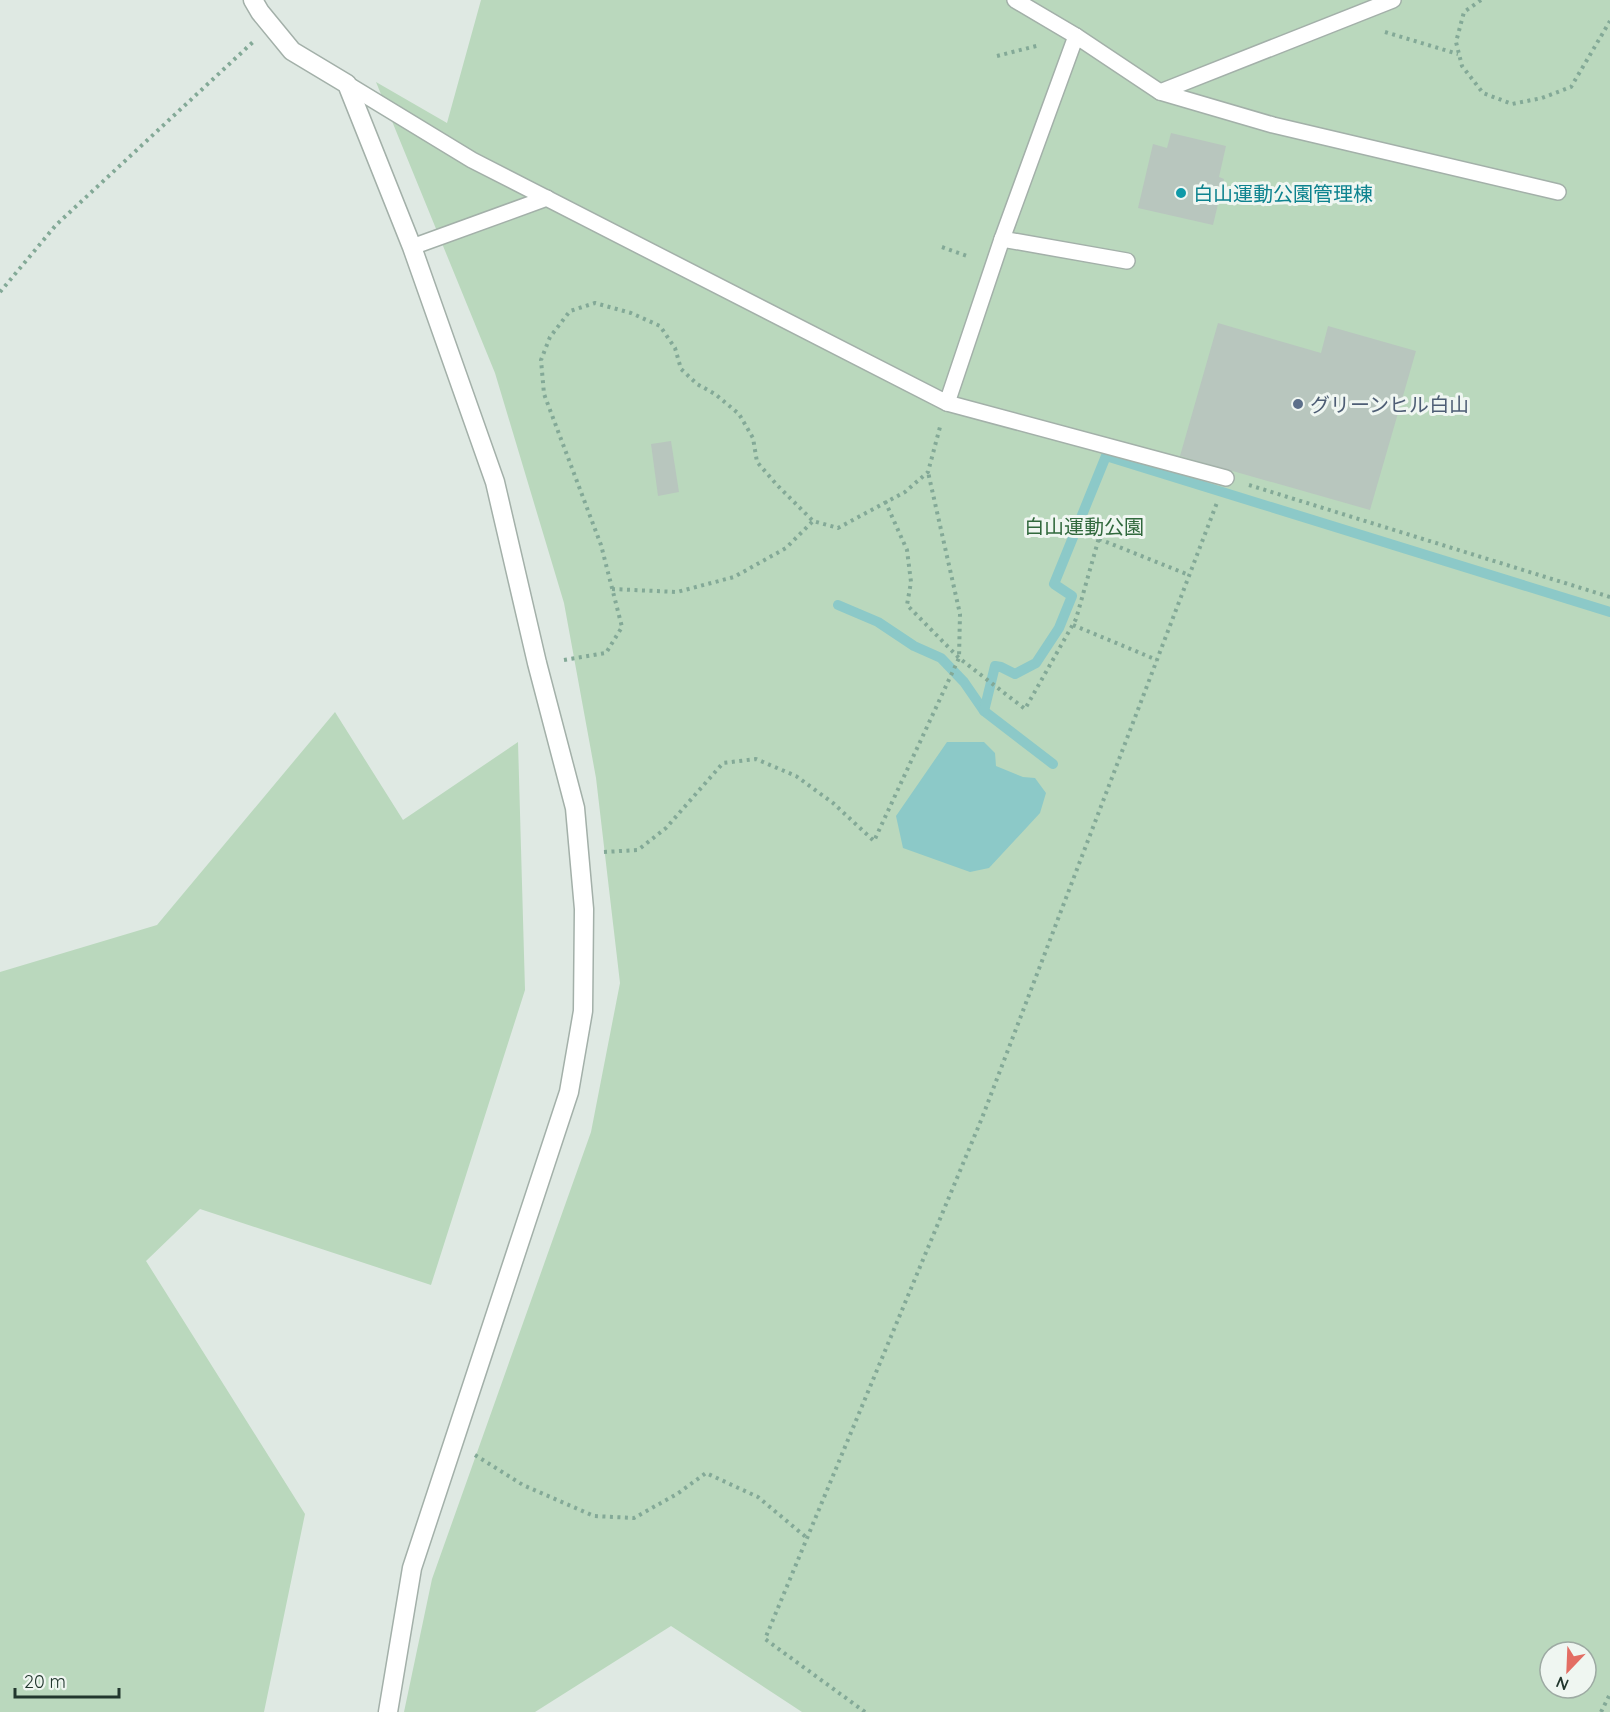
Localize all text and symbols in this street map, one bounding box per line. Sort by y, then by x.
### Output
place label: 白山運動公園管理棟 [1193,181,1373,206]
marker: 白山運動公園管理棟 [1174,186,1188,200]
place label: グリーンヒル白山 [1310,392,1469,417]
marker: グリーンヒル白山 [1291,397,1305,411]
park label: 白山運動公園 [1024,514,1144,539]
north arrow [1538,1640,1598,1700]
scale bar [15,1661,118,1699]
text: 20 m [24,1670,66,1693]
text: N [1553,1672,1571,1695]

